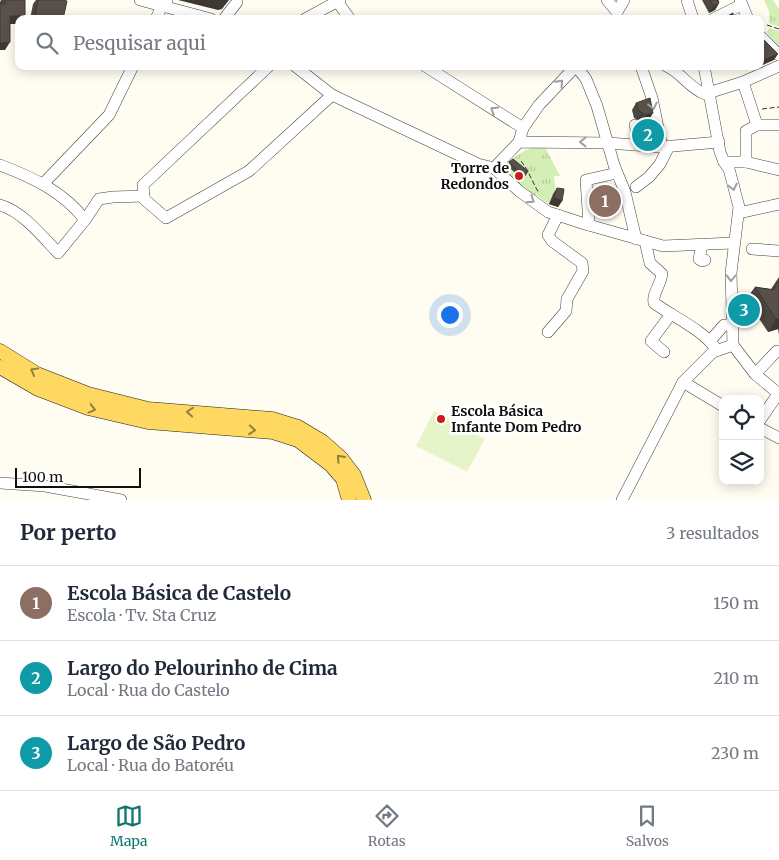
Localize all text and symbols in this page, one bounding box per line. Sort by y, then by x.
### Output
search box [15,15,764,70]
icon: search [33,29,61,57]
text: Pesquisar aqui [73,31,206,55]
one-way arrow [554,80,563,89]
one-way arrow [647,102,658,110]
one-way arrow [491,107,500,116]
pin: 2 [632,116,664,154]
one-way arrow [578,137,586,148]
place label: Torre de Redondos [440,159,509,193]
marker: Torre de Redondos [513,170,525,182]
pin: 1 [589,182,621,220]
one-way arrow [727,182,738,191]
one-way arrow [525,194,535,203]
one-way arrow [726,274,736,282]
pin: 3 [728,291,760,329]
your location [437,302,463,328]
one-way arrow [30,367,39,377]
map controls [719,395,764,485]
button: locate [719,395,764,440]
place label: Escola Básica Infante Dom Pedro [451,402,581,436]
one-way arrow [87,403,95,413]
one-way arrow [185,407,193,418]
marker: Escola Básica Infante Dom Pedro [435,413,447,425]
one-way arrow [249,424,257,435]
button: layers [719,440,764,485]
one-way arrow [337,455,346,464]
scale bar [15,465,141,488]
text: 100 m [22,468,63,486]
text: Por perto [20,519,116,546]
text: 3 resultados [666,523,759,543]
text: Escola Básica de Castelo [67,581,291,605]
text: 1 [32,593,40,613]
text: 150 m [713,593,759,613]
text: Escola · Tv. Sta Cruz [67,605,216,625]
text: Largo do Pelourinho de Cima [67,656,338,680]
text: 2 [31,668,41,688]
text: 210 m [714,668,759,688]
text: Local · Rua do Castelo [67,680,230,700]
text: Largo de São Pedro [67,731,245,755]
text: 3 [31,743,41,763]
text: 230 m [711,743,759,763]
text: Local · Rua do Batoréu [67,755,234,775]
tab: Mapa [110,802,148,850]
tab: Rotas [368,802,406,850]
tab: Salvos [626,802,669,850]

